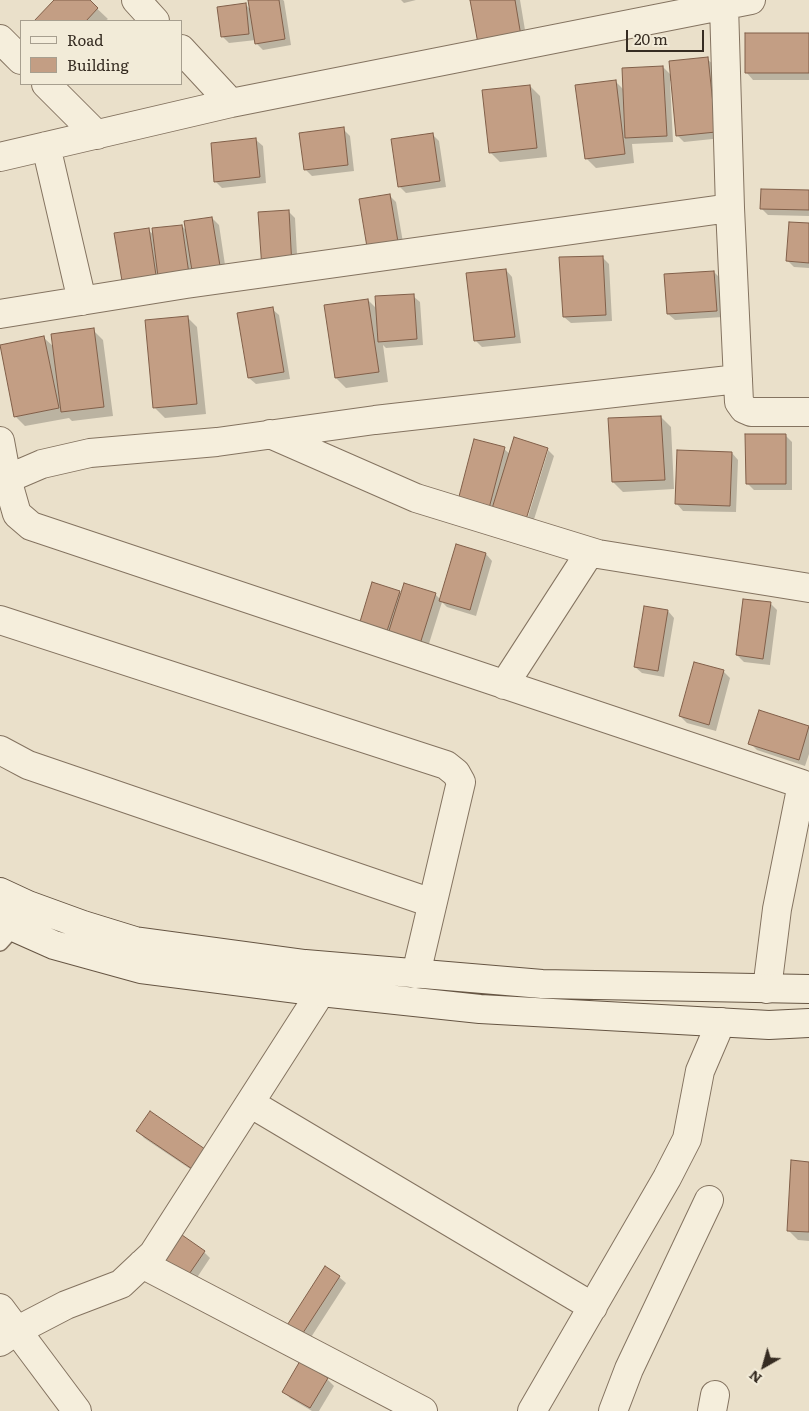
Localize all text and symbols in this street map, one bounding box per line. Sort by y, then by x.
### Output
legend [20,20,182,85]
scale bar [629,20,706,52]
text: 20 m [634,27,668,50]
text: Road [67,28,103,51]
text: Building [67,53,129,76]
north arrow [739,1341,789,1391]
text: N [744,1366,766,1389]

